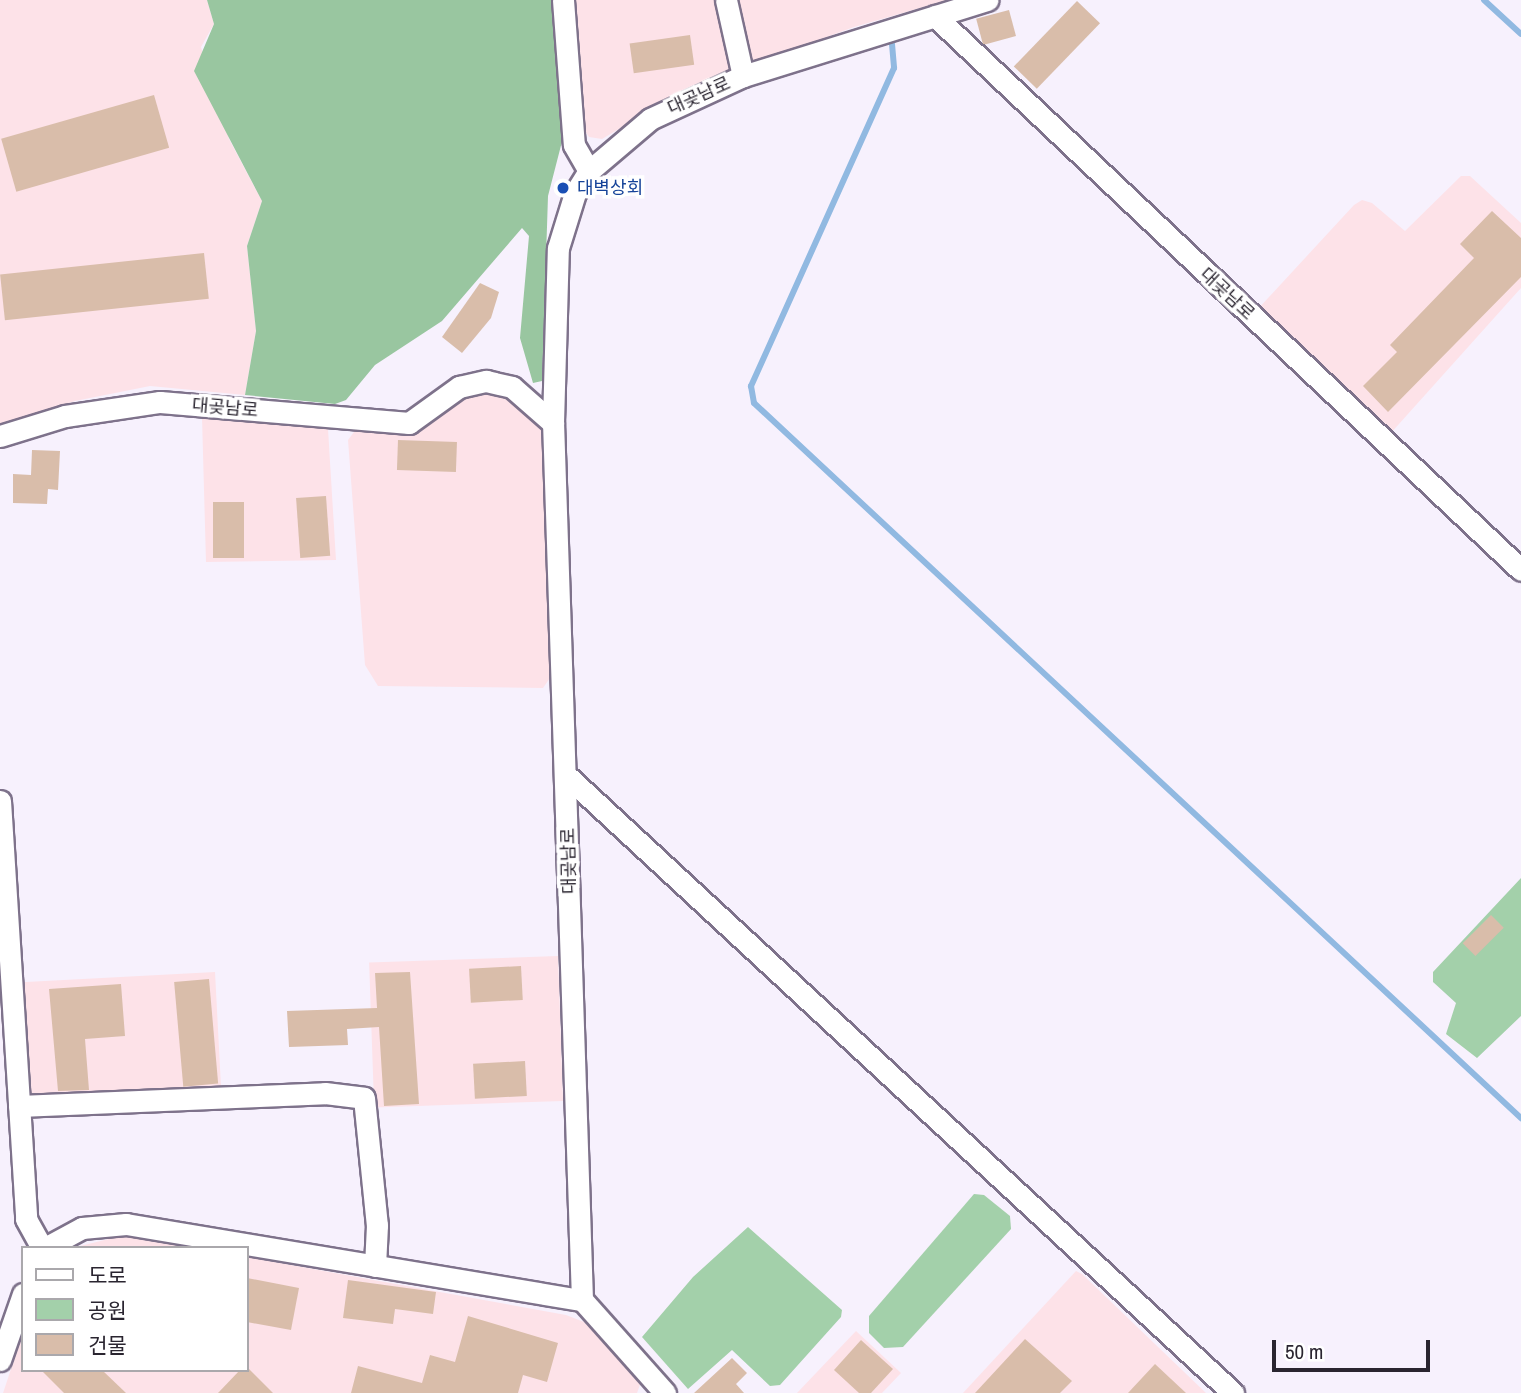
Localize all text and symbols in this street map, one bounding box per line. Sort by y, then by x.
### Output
street label: 대곶남로 [664,73,734,119]
place label: 대벽상회 [577,177,643,199]
marker: 대벽상회 [555,180,571,196]
street label: 대곶남로 [1195,264,1259,324]
street label: 대곶남로 [191,394,259,422]
street label: 대곶남로 [558,828,580,894]
legend [21,1246,248,1372]
text: 도로 [88,1261,127,1290]
text: 공원 [88,1296,127,1325]
scale bar [1276,1326,1434,1370]
text: 건물 [88,1331,127,1360]
text: 50 m [1285,1337,1323,1366]

